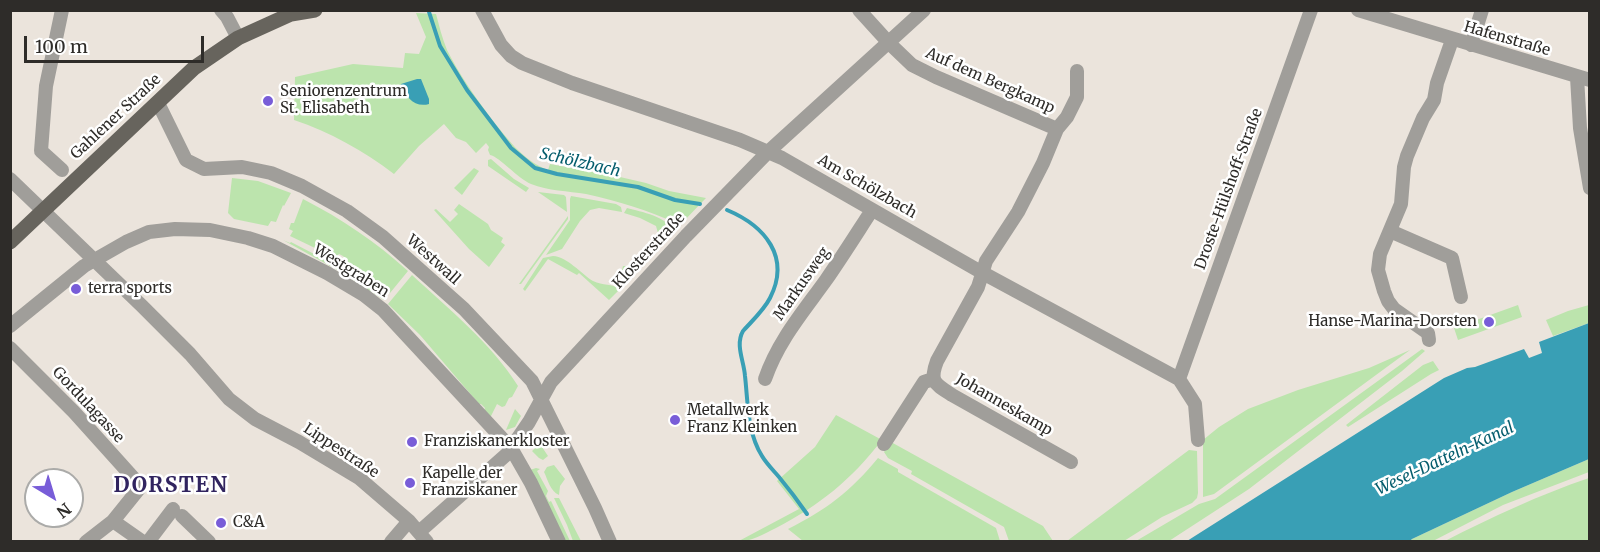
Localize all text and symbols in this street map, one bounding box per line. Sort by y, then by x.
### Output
street label: Hafenstraße [1462,18,1552,60]
scale bar [27,24,207,62]
text: 100 m [35,35,88,58]
street label: Auf dem Bergkamp [923,44,1057,118]
street label: Gahlener Straße [67,71,165,163]
place label: Seniorenzentrum St. Elisabeth [280,83,407,118]
marker: Seniorenzentrum St. Elisabeth [261,94,275,108]
street label: Droste-Hülshoff-Straße [1191,106,1267,272]
water label: Schölzbach [538,144,622,182]
street label: Am Schölzbach [814,151,920,223]
street label: Klosterstraße [609,209,689,293]
street label: Westwall [403,231,463,289]
street label: Westgraben [310,241,392,301]
street label: Markusweg [770,244,834,324]
place label: terra sports [88,280,172,298]
marker: terra sports [69,282,83,296]
place label: Hanse-Marina-Dorsten [1308,313,1477,331]
marker: Hanse-Marina-Dorsten [1482,315,1496,329]
street label: Gordulagasse [48,363,128,447]
street label: Johanneskamp [953,370,1055,440]
place label: Metallwerk Franz Kleinken [687,402,797,437]
marker: Metallwerk Franz Kleinken [668,413,682,427]
water label: Wesel-Datteln-Kanal [1373,418,1517,500]
street label: Lippestraße [300,420,382,482]
place label: Franziskanerkloster [424,433,570,451]
marker: Franziskanerkloster [405,435,419,449]
place label: Kapelle der Franziskaner [422,465,518,500]
north arrow [24,468,84,528]
district label: DORSTEN [113,473,229,499]
marker: Kapelle der Franziskaner [403,476,417,490]
text: N [53,499,75,522]
place label: C&A [233,514,264,532]
marker: C&A [214,516,228,530]

